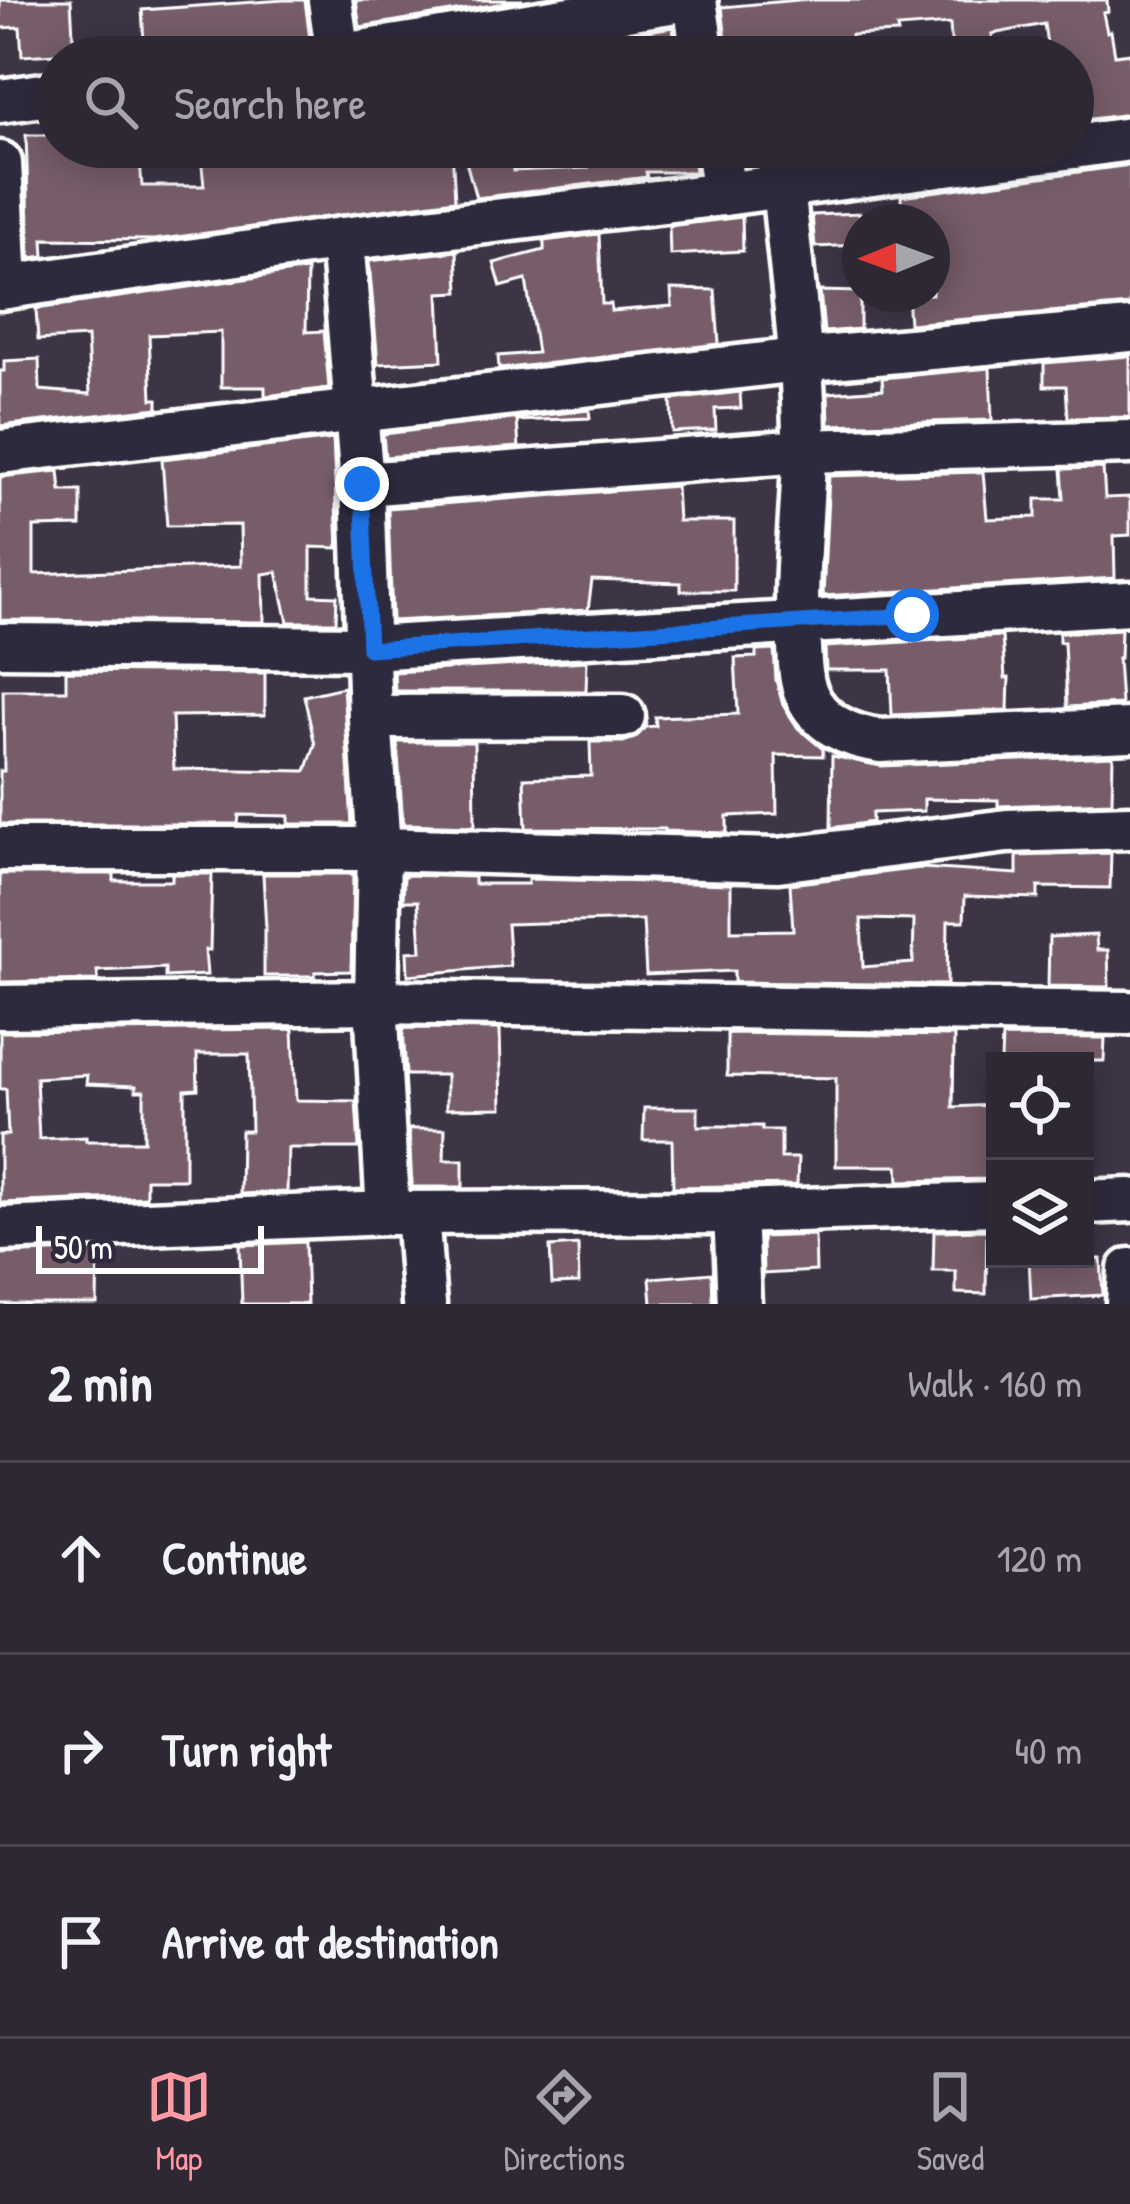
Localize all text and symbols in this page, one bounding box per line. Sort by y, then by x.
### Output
search box [36,36,1094,168]
icon: search [78,69,144,135]
text: Search here [174,72,366,133]
north arrow [842,204,950,312]
route end [335,457,389,511]
route start [885,588,939,642]
map controls [986,1052,1094,1268]
button: locate [986,1052,1094,1160]
button: layers [986,1160,1094,1268]
scale bar [36,1220,264,1273]
text: 50 m [54,1225,113,1269]
text: 2 min [48,1348,153,1417]
text: Walk · 160 m [908,1356,1082,1409]
icon: ahead [48,1525,114,1591]
text: Continue [162,1527,307,1588]
text: 120 m [997,1531,1082,1584]
icon: right [48,1717,114,1783]
text: Turn right [162,1719,331,1780]
text: 40 m [1014,1723,1082,1776]
icon: arrive [48,1909,114,1975]
text: Arrive at destination [162,1911,499,1972]
tab: Map [146,2064,212,2180]
tab: Directions [504,2064,625,2180]
tab: Saved [917,2064,984,2180]

